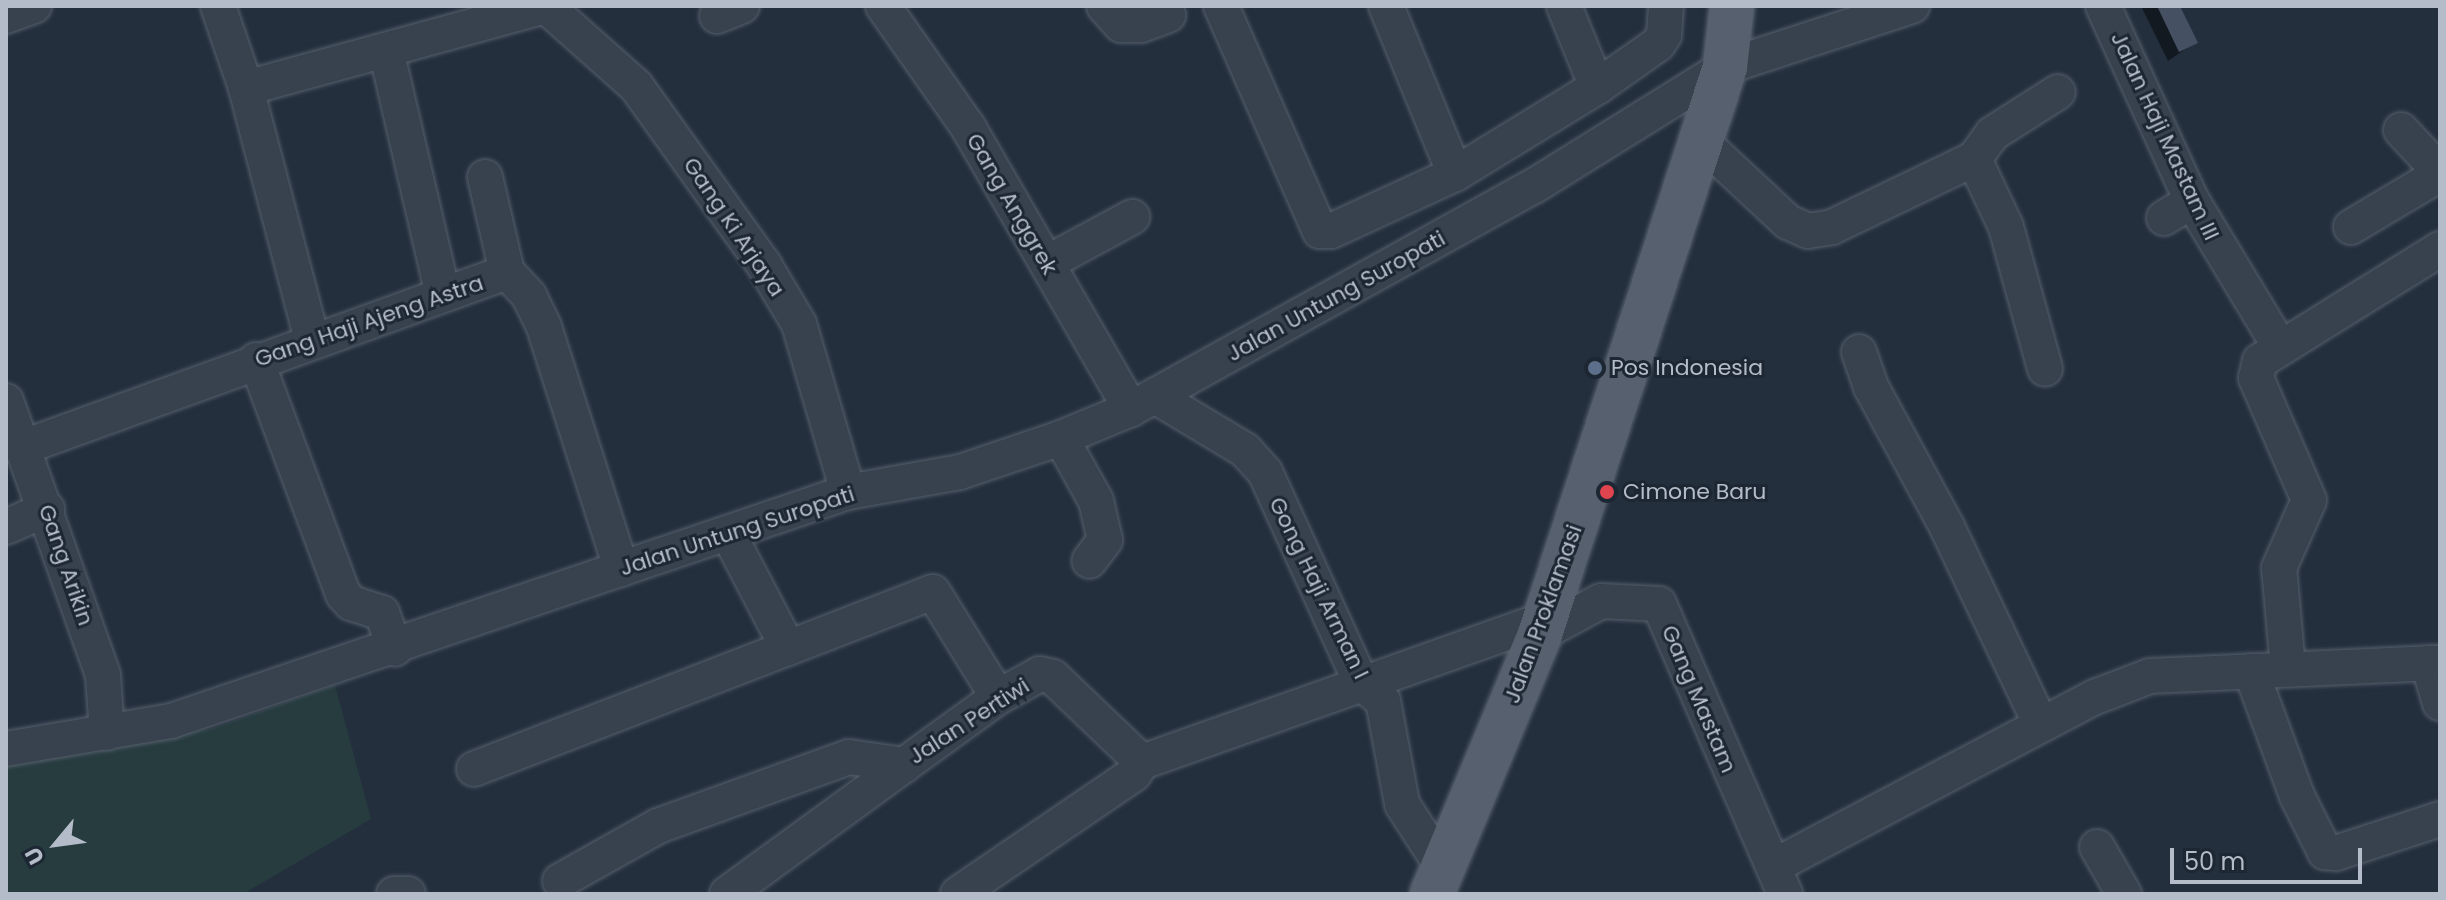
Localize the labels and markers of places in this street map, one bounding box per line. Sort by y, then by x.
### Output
place label: Pos Indonesia [1611,355,1763,381]
marker: Pos Indonesia [1586,359,1604,377]
place label: Cimone Baru [1623,479,1766,505]
marker: Cimone Baru [1598,483,1616,501]

